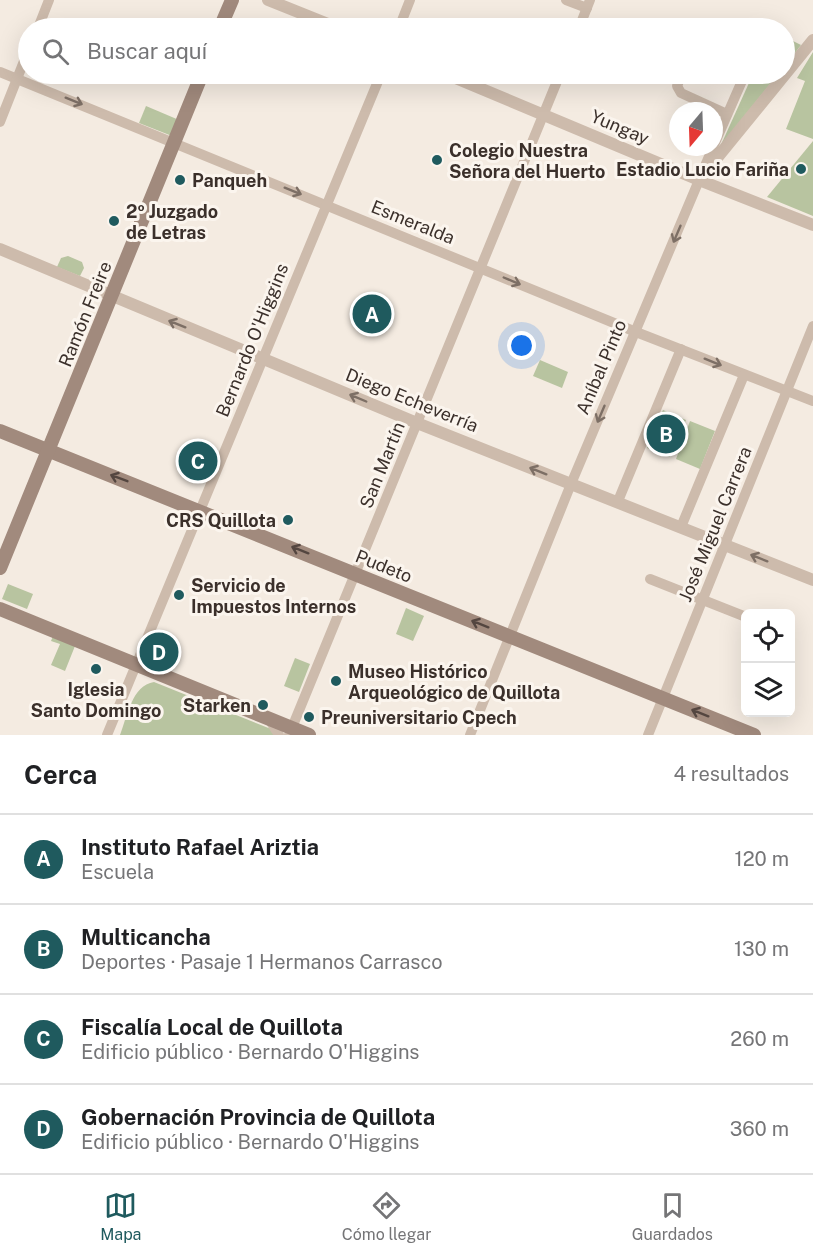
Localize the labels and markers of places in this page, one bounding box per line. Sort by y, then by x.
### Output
place label: Colegio Nuestra Señora del Huerto [449,140,605,182]
marker: Colegio Nuestra Señora del Huerto [430,153,444,167]
place label: Estadio Lucio Fariña [616,159,789,180]
marker: Estadio Lucio Fariña [794,162,808,176]
place label: Panqueh [192,170,267,191]
marker: Panqueh [173,173,187,187]
place label: 2º Juzgado de Letras [126,201,218,243]
marker: 2º Juzgado de Letras [107,214,121,228]
pin: A [352,292,392,336]
pin: B [646,412,686,456]
pin: C [178,438,218,484]
place label: CRS Quillota [166,510,276,531]
marker: CRS Quillota [281,513,295,527]
place label: Servicio de Impuestos Internos [191,575,356,617]
marker: Servicio de Impuestos Internos [172,588,186,602]
pin: D [140,630,178,674]
place label: Museo Histórico Arqueológico de Quillota [348,661,560,703]
marker: Iglesia Santo Domingo [89,662,103,676]
marker: Museo Histórico Arqueológico de Quillota [329,674,343,688]
place label: Iglesia Santo Domingo [31,679,161,721]
place label: Starken [183,695,251,716]
marker: Starken [256,698,270,712]
place label: Preuniversitario Cpech [321,707,517,728]
marker: Preuniversitario Cpech [302,710,316,724]

